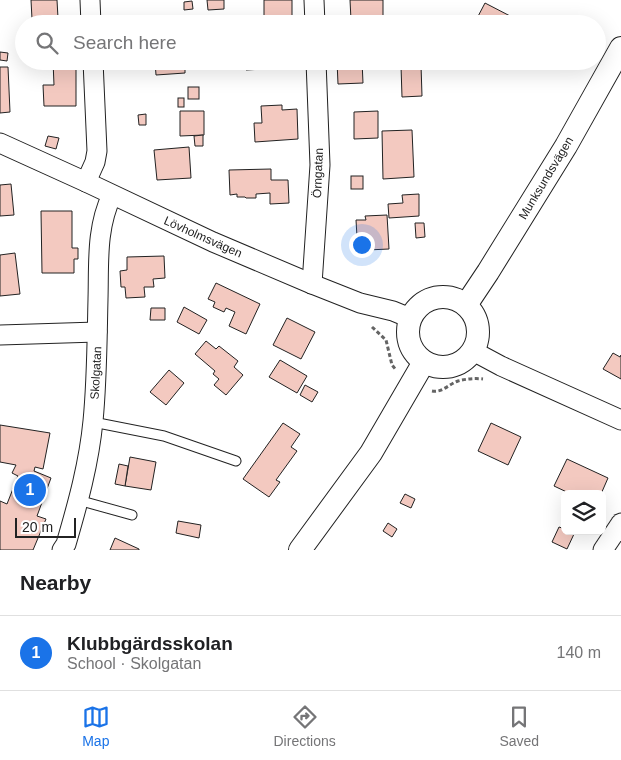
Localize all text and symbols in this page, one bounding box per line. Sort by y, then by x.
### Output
search box [15,15,606,70]
icon: search [33,29,61,57]
text: Search here [73,32,177,53]
street label: Munksundsvägen [516,134,576,222]
street label: Örngatan [310,148,326,198]
street label: Lövholmsvägen [162,214,244,260]
your location [349,232,375,258]
street label: Skolgatan [88,346,104,400]
pin: 1 [14,471,46,509]
map controls [561,490,606,535]
button: layers [561,490,606,535]
scale bar [15,515,76,538]
text: 20 m [22,519,53,535]
text: Nearby [20,571,91,594]
text: Klubbgärdsskolan [67,633,233,654]
text: 1 [32,644,40,661]
text: 140 m [557,644,601,661]
text: School · Skolgatan [67,655,201,672]
tab: Map [82,703,110,749]
tab: Directions [274,703,336,749]
tab: Saved [499,703,539,749]

